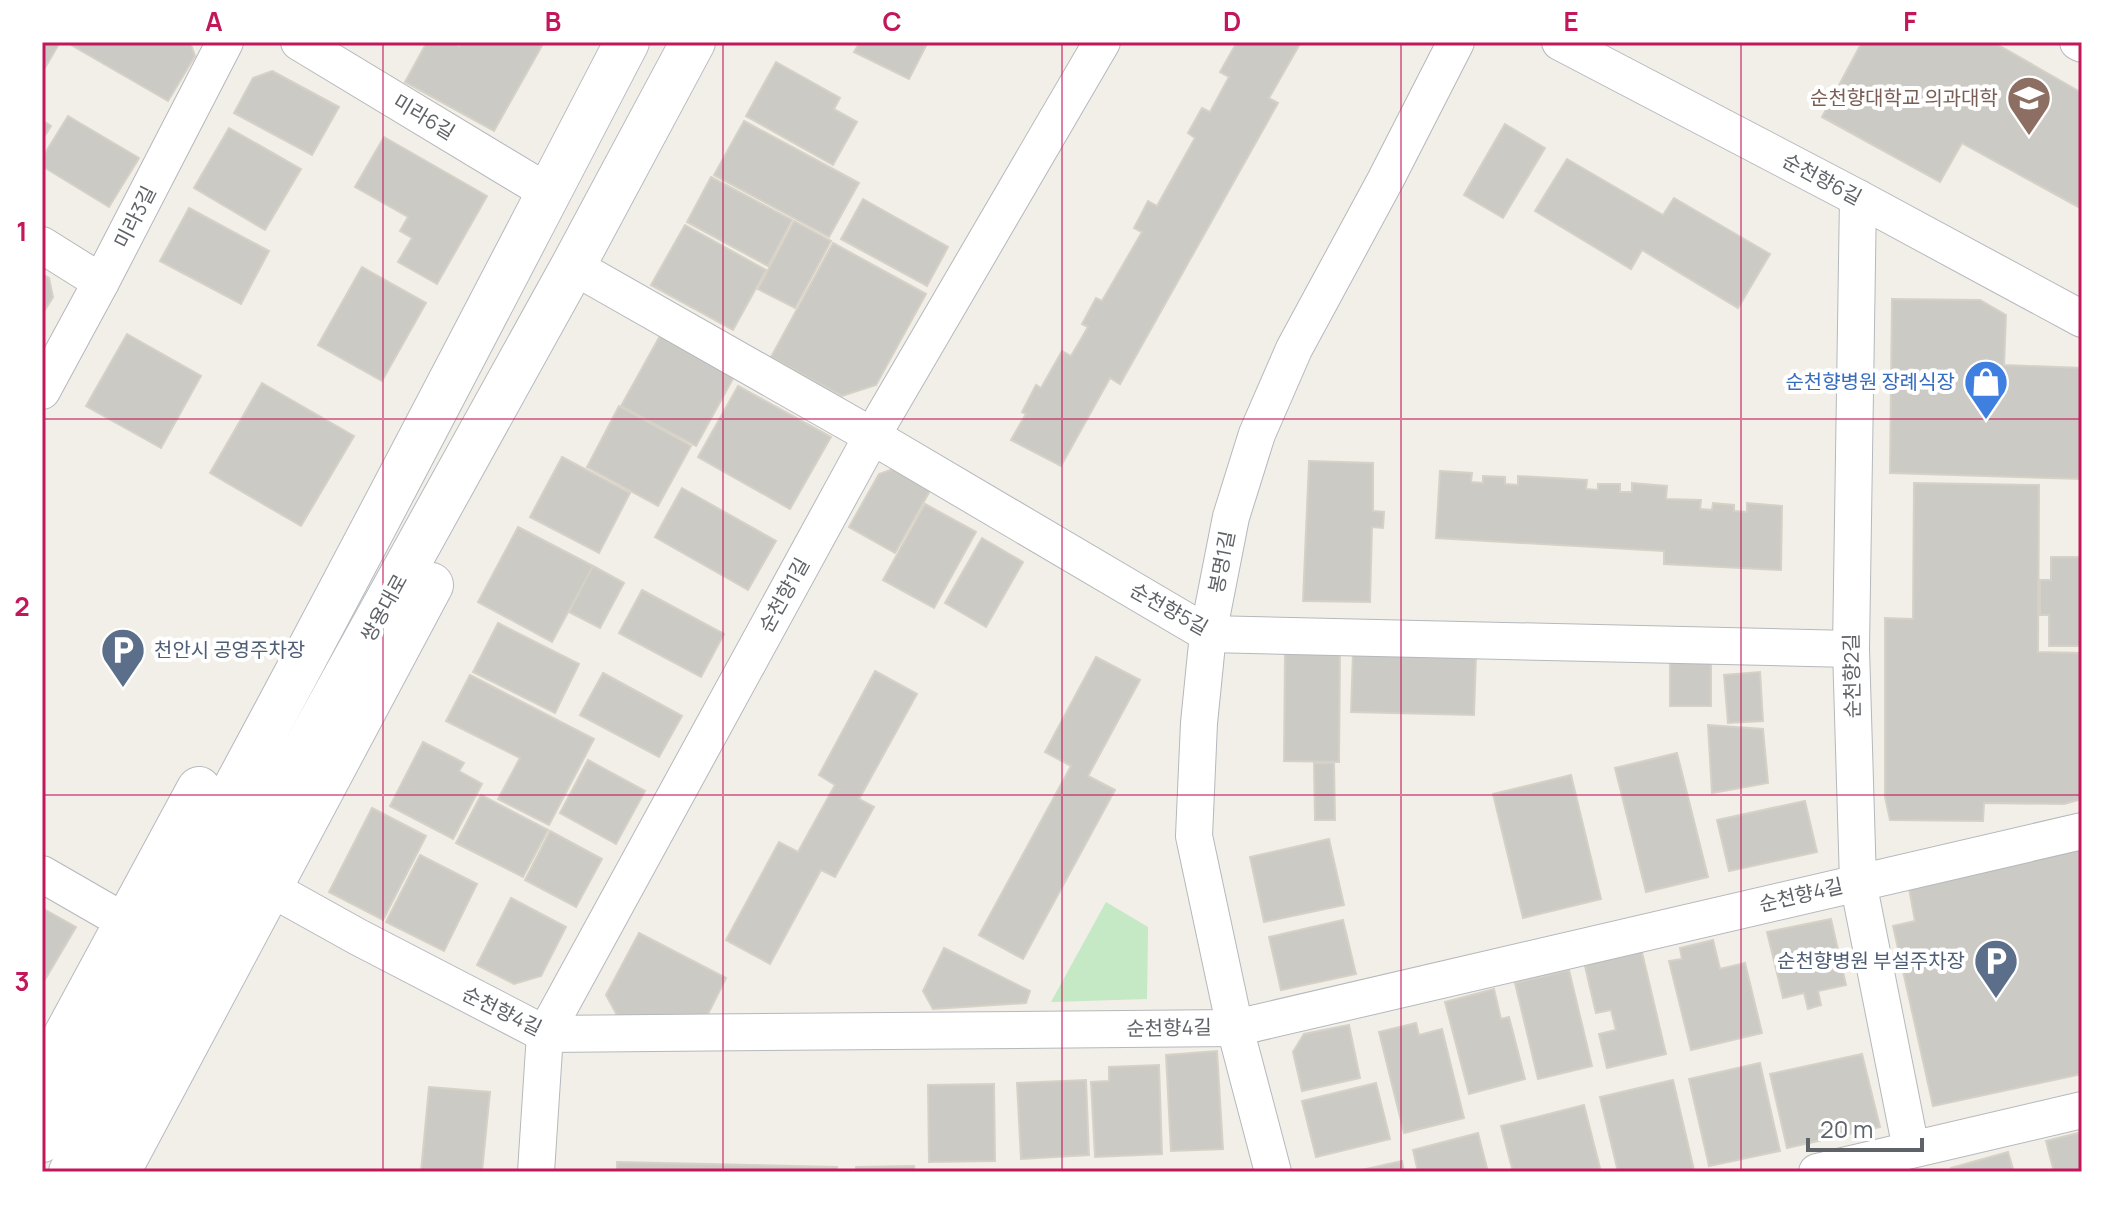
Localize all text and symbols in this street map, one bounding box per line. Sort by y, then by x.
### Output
text: A [205,3,223,39]
text: B [545,3,561,39]
text: C [882,3,902,39]
text: D [1223,3,1241,39]
text: E [1563,3,1579,39]
text: F [1903,3,1917,39]
school or university icon: 순천향대학교 의과대학 [2005,74,2053,137]
place label: 순천향대학교 의과대학 [1810,84,1998,111]
street label: 미라6길 [388,88,460,146]
street label: 순천향6길 [1778,146,1867,211]
street label: 미라3길 [107,181,162,252]
text: 1 [16,213,28,249]
shop icon: 순천향병원 장례식장 [1962,358,2010,421]
place label: 순천향병원 장례식장 [1785,368,1955,395]
street label: 봉명1길 [1202,528,1241,595]
street label: 순천향1길 [752,553,815,637]
street label: 쌍용대로 [354,569,413,646]
street label: 순천향5길 [1125,576,1213,641]
text: 2 [14,588,30,624]
parking icon: 천안시 공영주차장 [99,626,147,689]
street label: 순천향2길 [1837,633,1866,719]
place label: 천안시 공영주차장 [154,636,305,663]
street label: 순천향4길 [1756,872,1846,917]
parking icon: 순천향병원 부설주차장 [1972,937,2020,1000]
place label: 순천향병원 부설주차장 [1777,947,1965,974]
text: 3 [14,963,30,999]
street label: 순천향4길 [458,980,547,1041]
street label: 순천향4길 [1126,1013,1212,1042]
scale bar [1808,1102,1922,1152]
text: 20 m [1820,1112,1873,1145]

